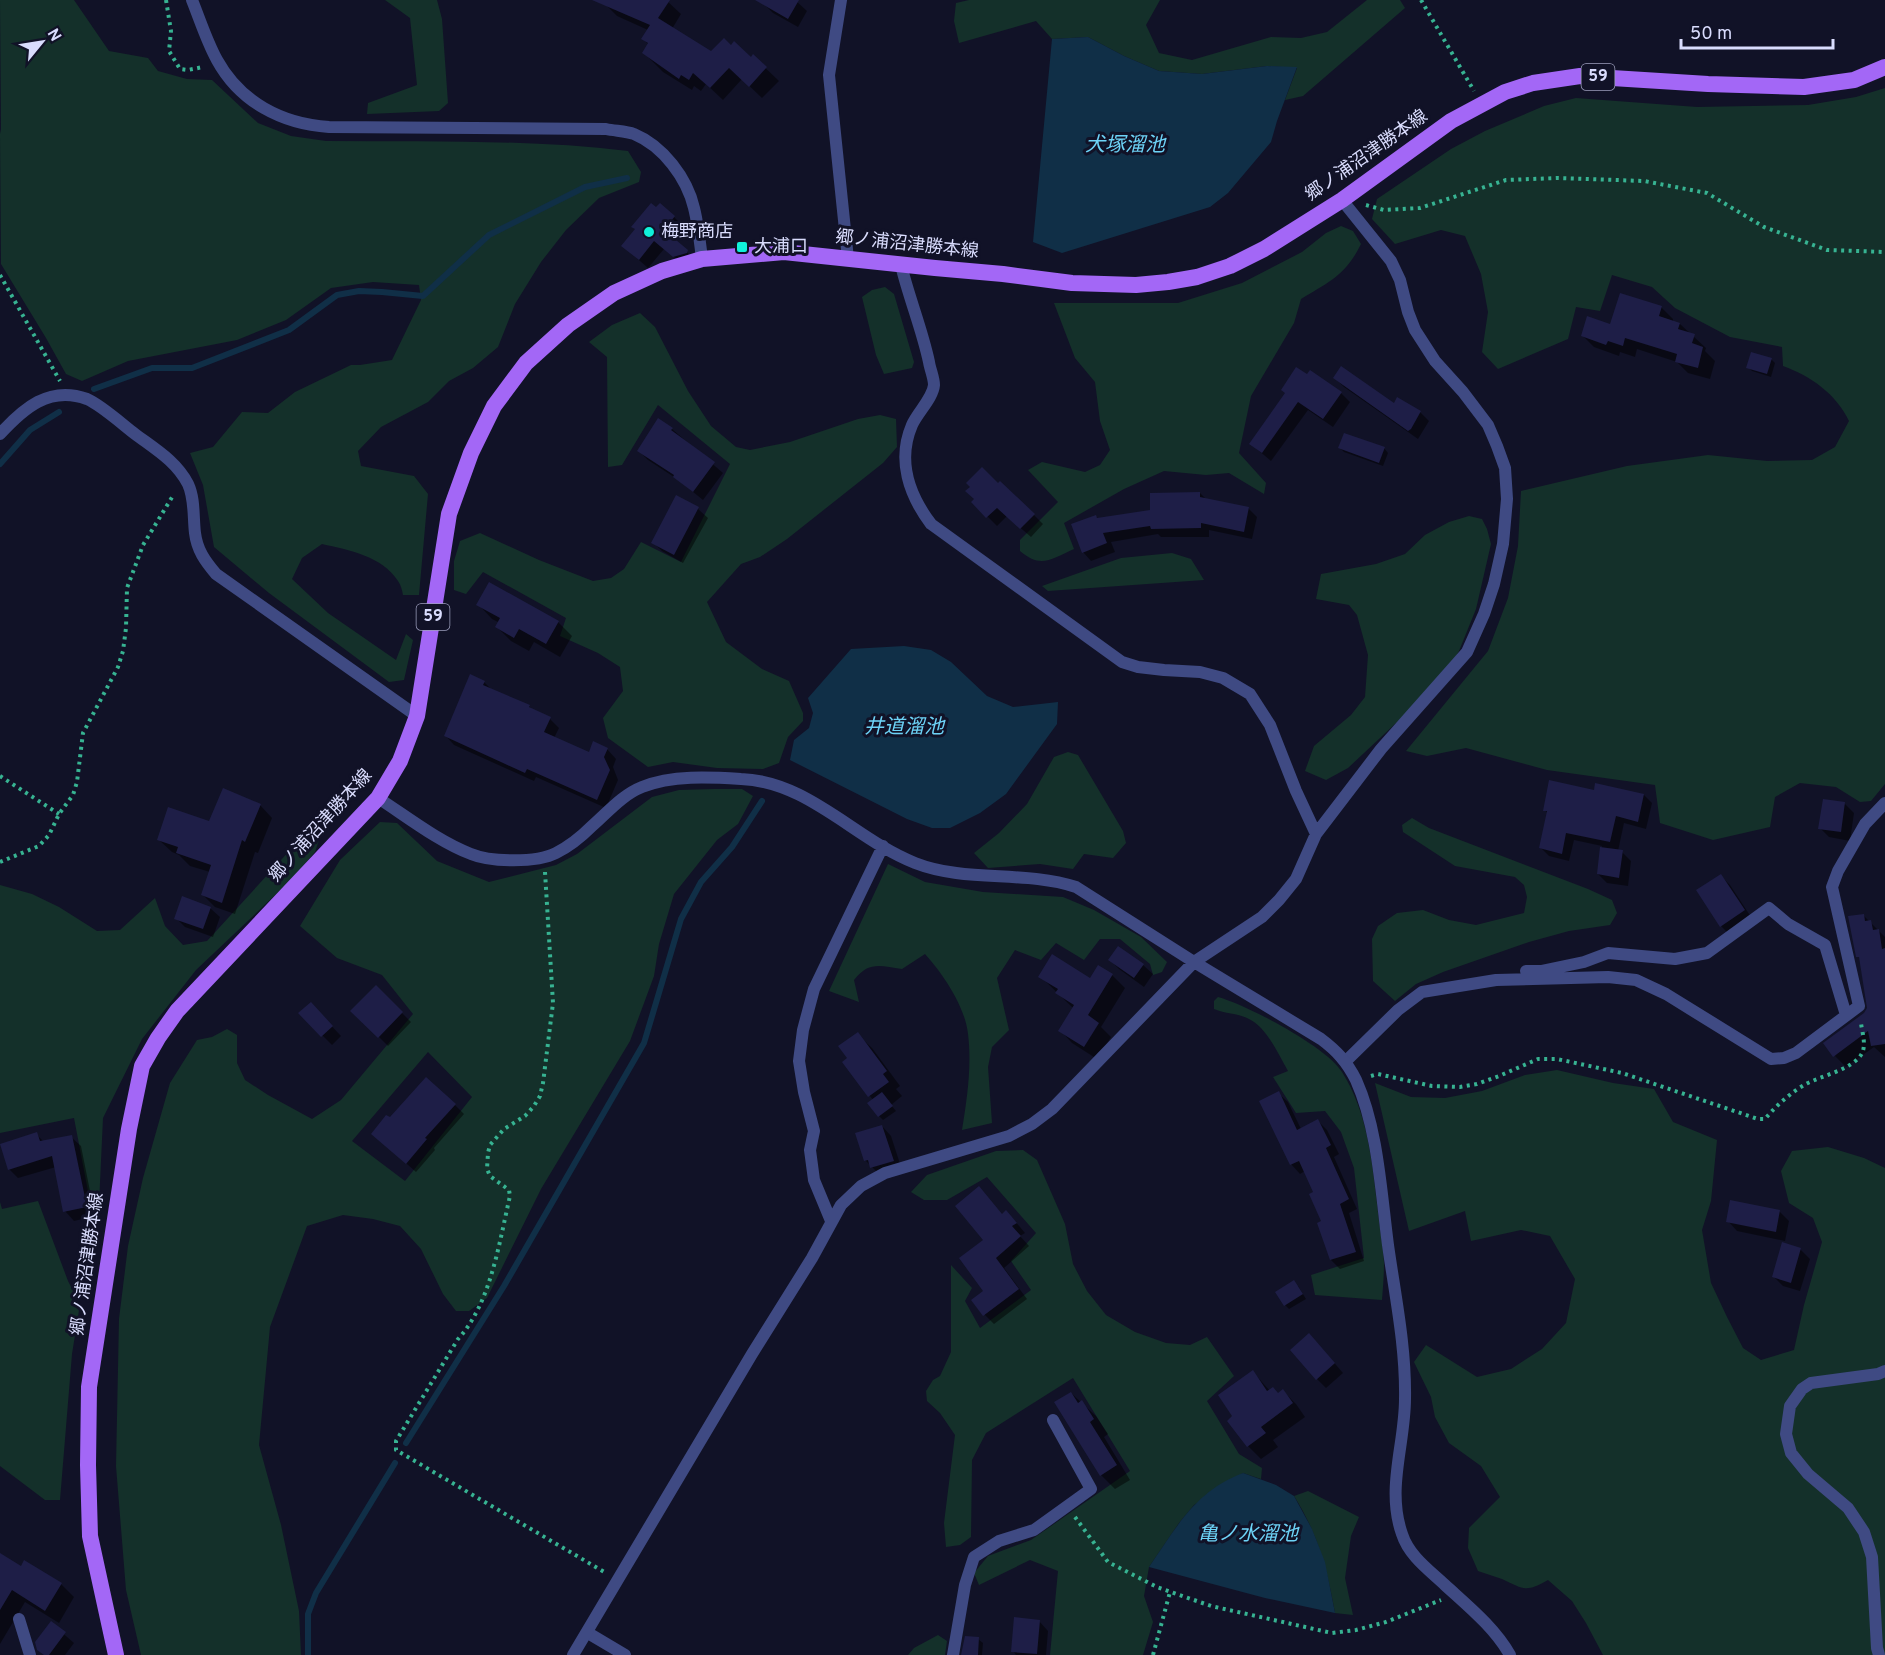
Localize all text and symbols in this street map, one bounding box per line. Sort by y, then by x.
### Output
north arrow [12,12,72,72]
scale bar [1681,12,1832,50]
text: 50 m [1690,23,1732,46]
text: N [42,26,65,45]
road number: 59 [1582,64,1614,90]
street label: 郷ノ浦沼津勝本線 [1301,105,1433,207]
water label: 犬塚溜池 [1085,133,1167,159]
place label: 梅野商店 [661,221,733,244]
marker: 梅野商店 [642,225,656,239]
street label: 郷ノ浦沼津勝本線 [834,226,980,264]
place label: 大浦口 [754,236,808,259]
marker: 大浦口 [735,240,749,254]
road number: 59 [416,604,450,630]
water label: 井道溜池 [864,715,946,741]
street label: 郷ノ浦沼津勝本線 [264,765,378,887]
street label: 郷ノ浦沼津勝本線 [67,1191,109,1337]
water label: 亀ノ水溜池 [1198,1522,1300,1548]

